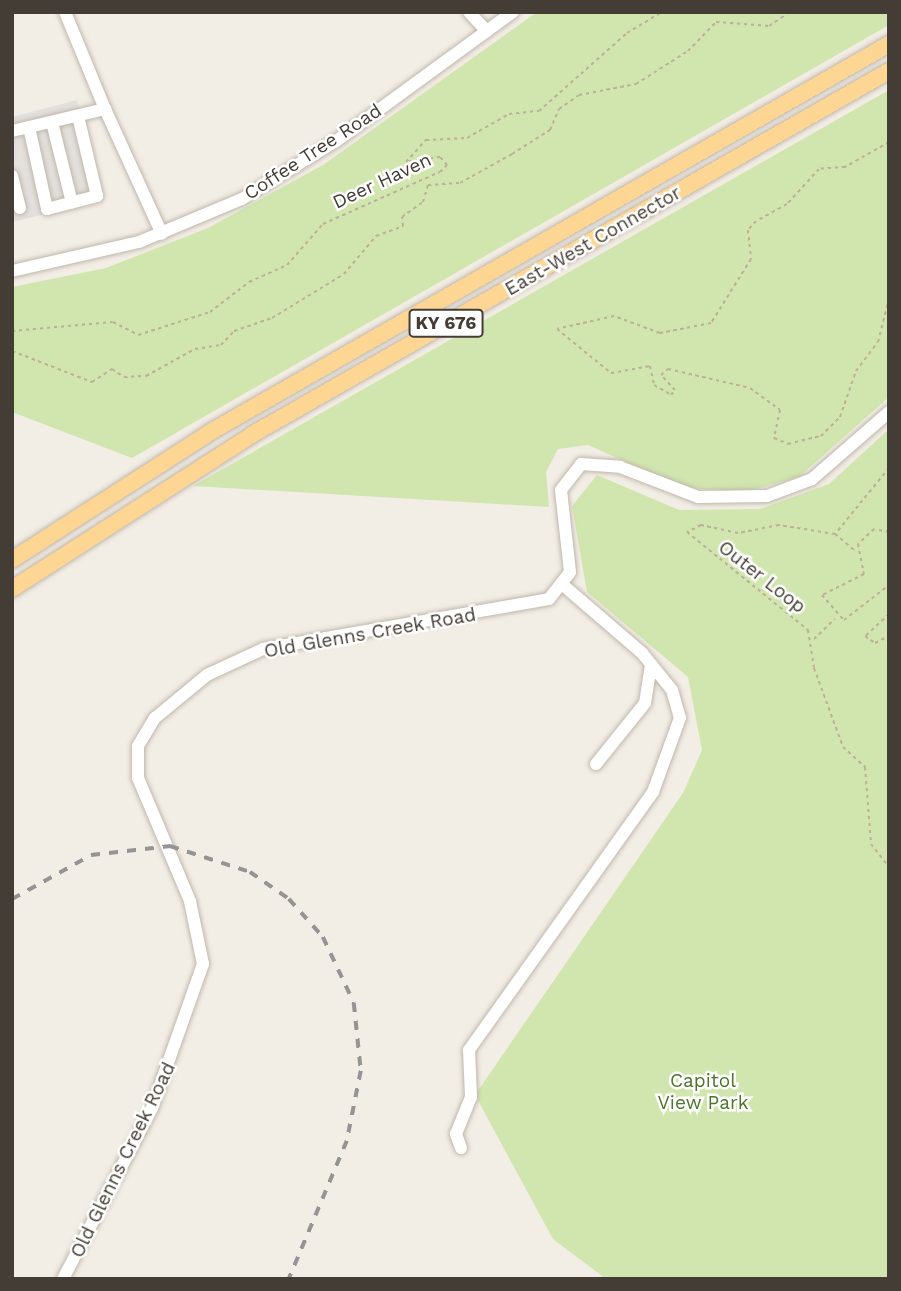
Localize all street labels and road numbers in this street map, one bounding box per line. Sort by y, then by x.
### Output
street label: Coffee Tree Road [240,99,386,205]
street label: Deer Haven [329,148,435,214]
street label: East-West Connector [501,181,685,301]
road number: KY 676 [408,309,485,338]
street label: Outer Loop [714,536,810,618]
street label: Old Glenns Creek Road [262,603,478,663]
street label: Old Glenns Creek Road [66,1058,180,1262]

